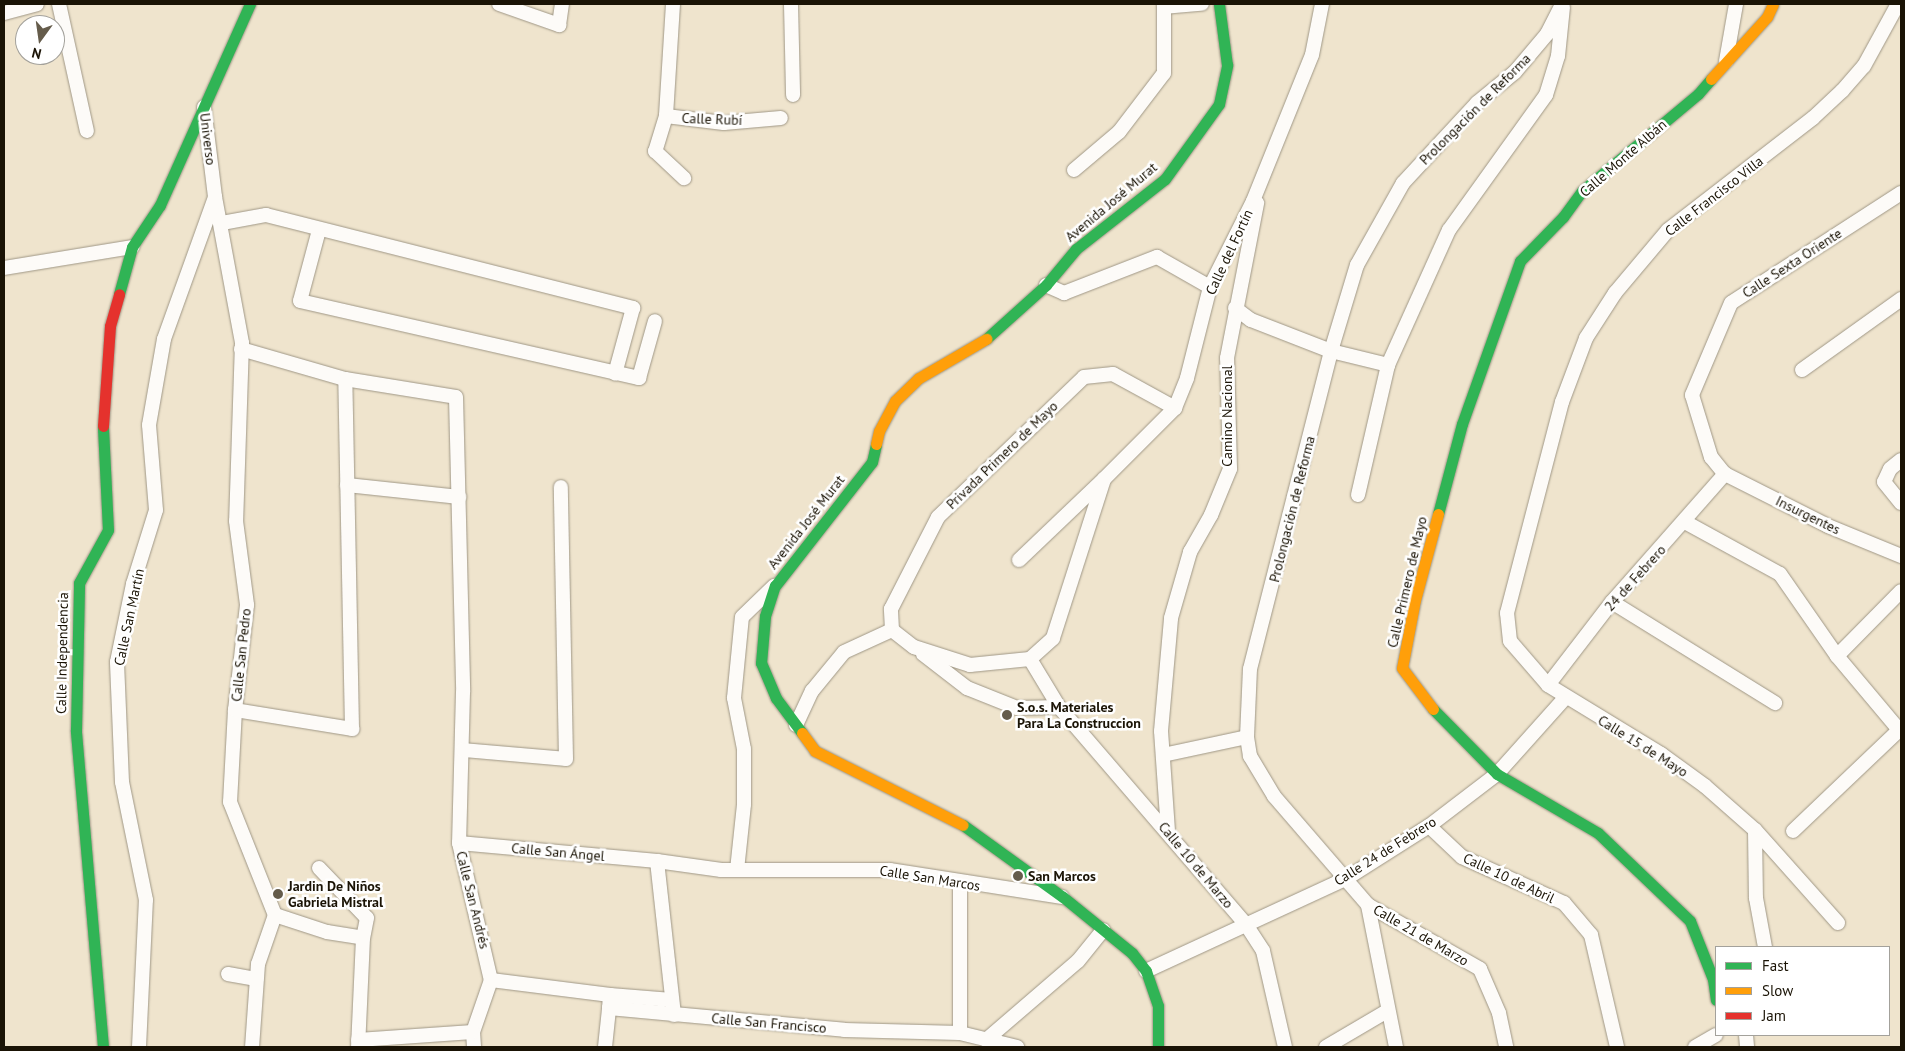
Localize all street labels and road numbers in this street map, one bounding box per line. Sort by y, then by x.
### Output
street label: Prolongación de Reforma [1416,50,1534,168]
street label: Calle Rubí [681,110,743,128]
street label: Universo [196,112,220,166]
street label: Calle Monte Albán [1576,116,1670,200]
street label: Calle Francisco Villa [1661,152,1767,240]
street label: Avenida José Murat [1062,159,1160,245]
street label: Calle del Fortín [1202,207,1256,297]
street label: Calle Sexta Oriente [1739,225,1845,301]
street label: Camino Nacional [1219,365,1235,467]
street label: Privada Primero de Mayo [943,397,1061,513]
street label: Prolongación de Reforma [1266,434,1318,584]
street label: Avenida José Murat [764,472,848,572]
street label: Insurgentes [1773,492,1843,538]
street label: Calle Primero de Mayo [1384,515,1430,649]
street label: 24 de Febrero [1601,541,1669,615]
street label: Calle San Martín [111,567,147,667]
street label: Calle Independencia [53,592,71,714]
street label: Calle San Pedro [228,608,254,702]
street label: Calle 15 de Mayo [1595,712,1691,780]
street label: Calle 24 de Febrero [1331,813,1439,889]
street label: Calle 10 de Marzo [1155,818,1237,912]
street label: Calle San Ángel [510,840,606,864]
street label: Calle San Andrés [453,849,493,951]
street label: Calle 10 de Abril [1460,849,1558,907]
street label: Calle San Marcos [878,862,982,894]
street label: Calle 21 de Marzo [1370,901,1472,969]
street label: Calle San Francisco [711,1010,827,1036]

